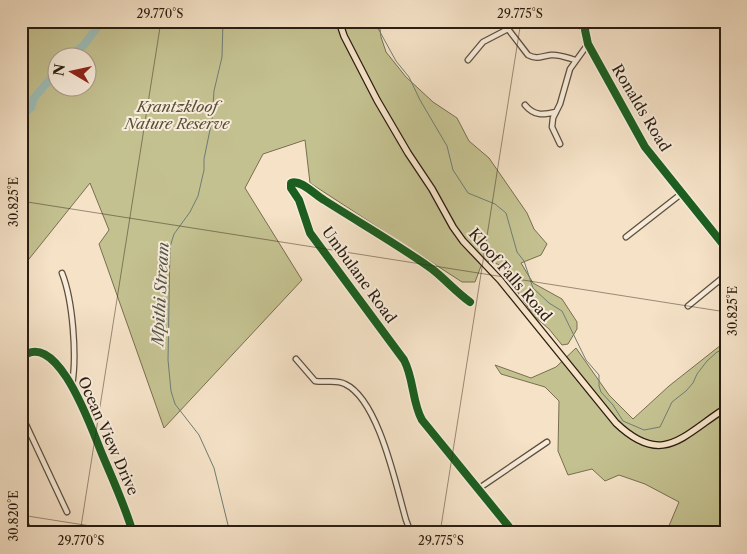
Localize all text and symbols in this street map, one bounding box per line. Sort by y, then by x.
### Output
text: 29.770°S [137,6,184,21]
text: 29.775°S [497,6,543,21]
north arrow [48,48,98,98]
street label: Ronalds Road [608,61,675,155]
text: N [49,63,69,77]
park label: Krantzkloof Nature Reserve [123,97,230,133]
text: 30.825°E [6,177,21,227]
street label: Umbulane Road [318,223,401,327]
street label: Kloof Falls Road [465,224,556,325]
water label: Mpithi Stream [147,241,173,349]
text: 30.825°E [725,286,740,336]
street label: Ocean View Drive [74,373,143,498]
text: 30.820°E [6,490,21,542]
text: 29.770°S [58,533,105,548]
text: 29.775°S [418,533,464,548]

